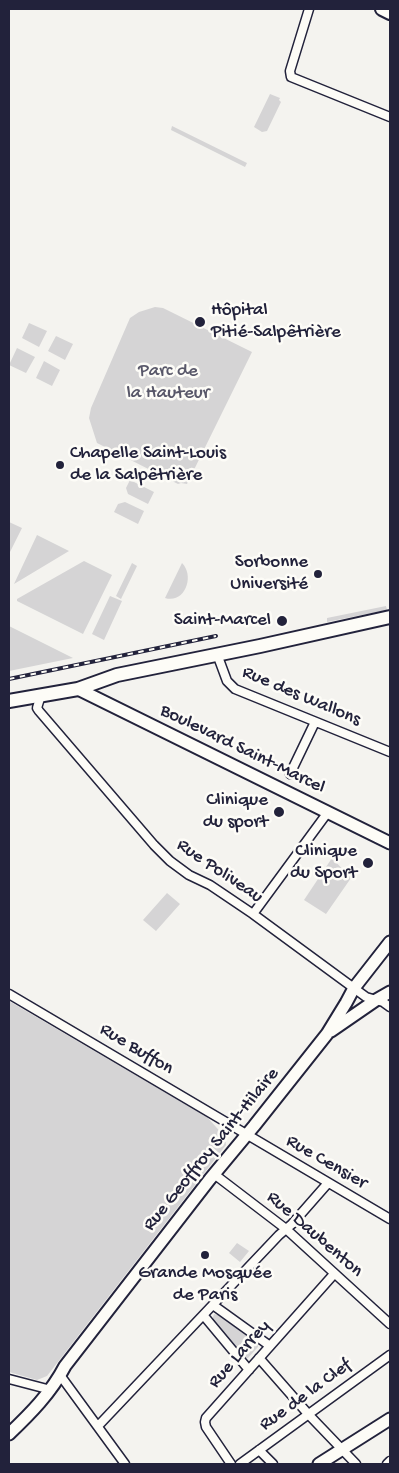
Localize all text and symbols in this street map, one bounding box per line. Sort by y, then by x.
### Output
place label: Hôpital Pitié-Salpêtrière [211,300,341,344]
marker: Hôpital Pitié-Salpêtrière [193,315,207,329]
park label: Parc de la Hauteur [127,361,209,405]
place label: Chapelle Saint-Louis de la Salpêtrière [70,443,226,487]
marker: Chapelle Saint-Louis de la Salpêtrière [54,459,66,471]
place label: Sorbonne Université [230,552,308,596]
marker: Sorbonne Université [312,568,324,580]
place label: Saint-Marcel [174,610,271,632]
marker: Saint-Marcel [275,614,289,628]
street label: Rue des Wallons [238,662,364,732]
street label: Boulevard Saint-Marcel [156,700,328,800]
place label: Clinique du sport [203,790,268,834]
marker: Clinique du sport [272,805,286,819]
street label: Rue Poliveau [171,835,267,909]
place label: Clinique du Sport [290,841,357,885]
marker: Clinique du Sport [361,856,375,870]
street label: Rue Buffon [95,1019,177,1081]
street label: Rue Geoffroy Saint-Hilaire [139,1064,285,1236]
street label: Rue Censier [281,1131,371,1195]
street label: Rue Daubenton [261,1187,367,1283]
marker: Grande Mosquée de Paris [199,1249,211,1261]
place label: Grande Mosquée de Paris [138,1263,272,1307]
street label: Rue Larrey [204,1316,276,1394]
street label: Rue de la Clef [256,1355,356,1437]

